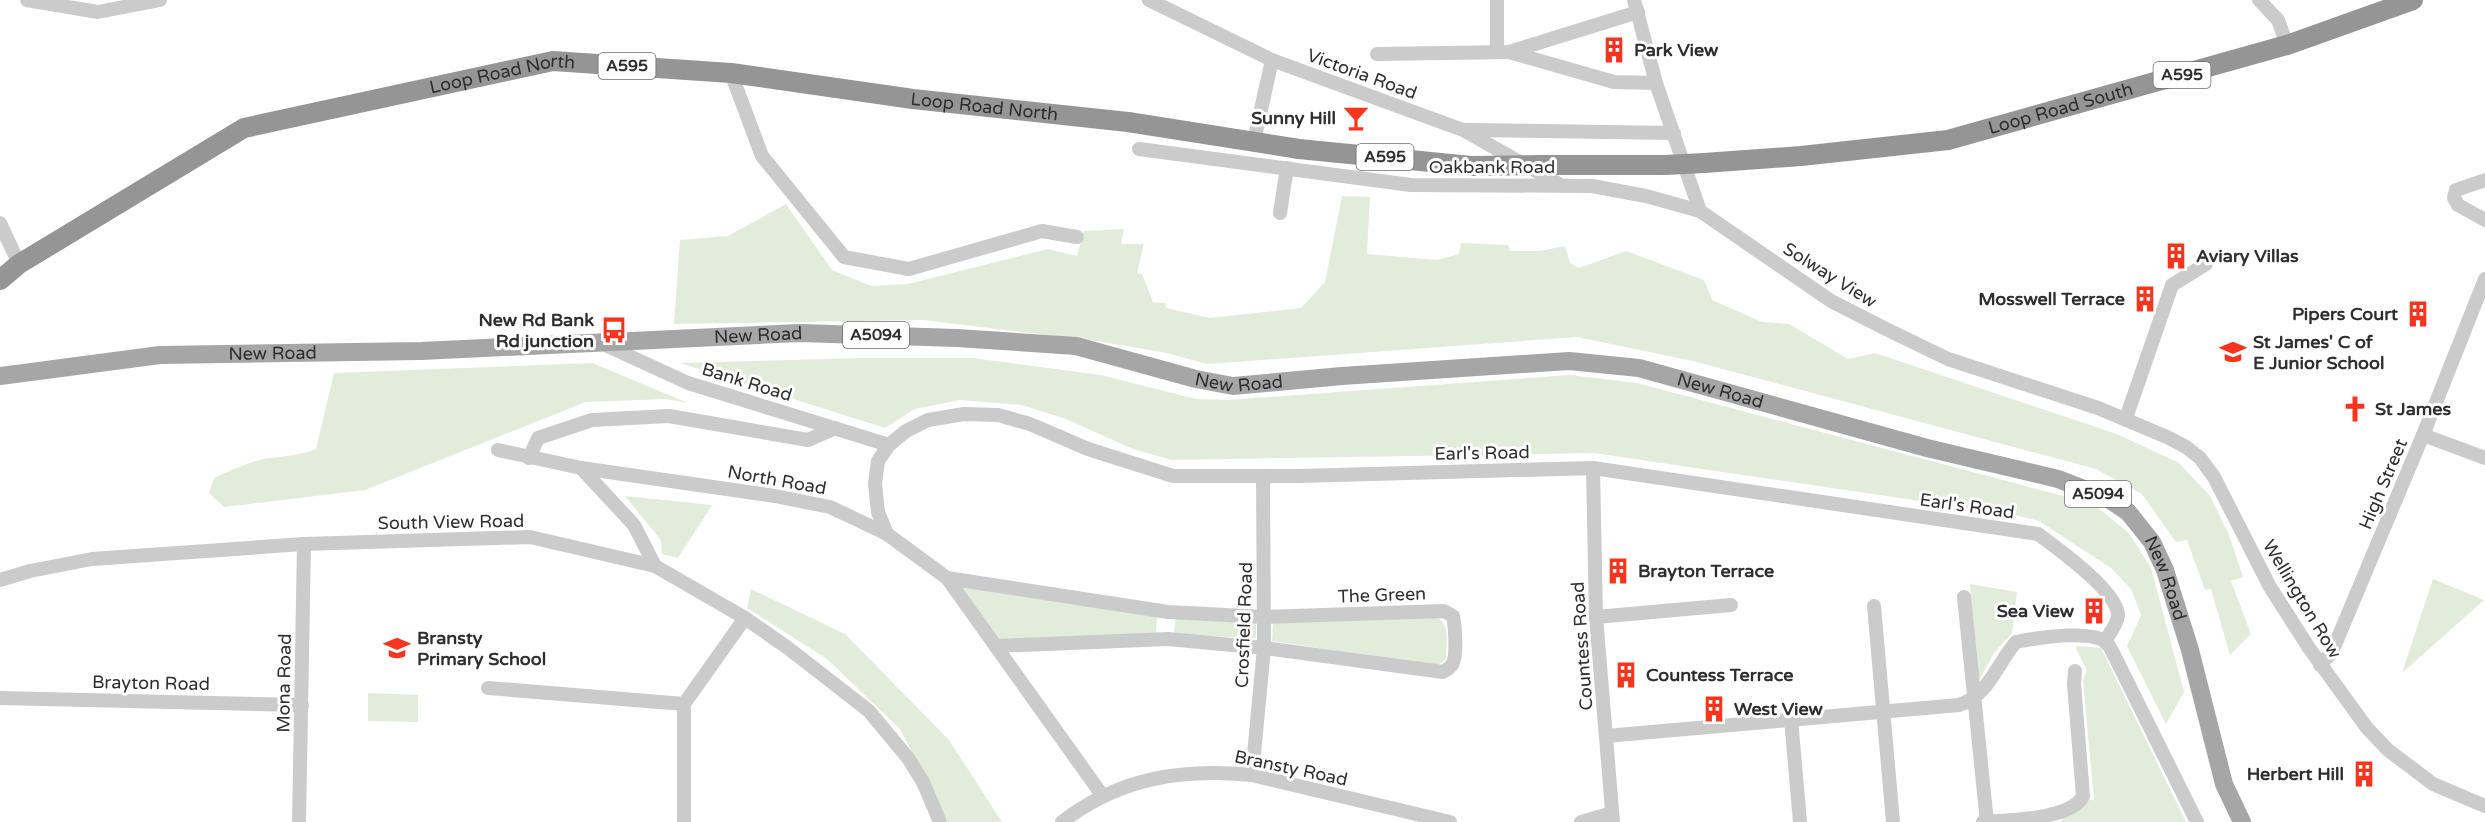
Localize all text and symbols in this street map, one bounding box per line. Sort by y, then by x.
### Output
building icon: Park View [1599,35,1629,65]
place label: Park View [1634,39,1719,61]
street label: Victoria Road [1304,44,1420,104]
street label: Loop Road North [428,50,576,98]
road number: A595 [598,53,656,79]
road number: A595 [2154,62,2210,88]
street label: Loop Road South [1986,78,2135,139]
street label: Loop Road North [910,88,1059,125]
bar icon: Sunny Hill [1341,103,1371,133]
place label: Sunny Hill [1251,107,1336,129]
road number: A595 [1356,144,1414,170]
street label: Oakbank Road [1429,156,1555,178]
street label: Solway View [1779,238,1881,312]
building icon: Aviary Villas [2161,241,2191,271]
place label: Aviary Villas [2196,245,2299,267]
building icon: Mosswell Terrace [2130,284,2160,314]
place label: Mosswell Terrace [1978,288,2125,310]
building icon: Pipers Court [2403,299,2433,329]
place label: Pipers Court [2292,303,2398,325]
place label: New Rd Bank Rd junction [479,309,594,352]
bus stop icon: New Rd Bank Rd junction [599,315,629,345]
street label: New Road [713,322,803,348]
road number: A5094 [843,322,909,348]
place label: St James' C of E Junior School [2253,331,2385,374]
school or university icon: St James' C of E Junior School [2218,337,2248,367]
street label: New Road [228,342,317,365]
street label: Bank Road [699,358,795,406]
street label: New Road [1193,368,1284,397]
street label: New Road [1675,368,1766,413]
church icon: St James [2340,394,2370,424]
place label: St James [2375,398,2451,420]
street label: High Street [2354,435,2412,533]
street label: Earl's Road [1434,441,1530,465]
street label: North Road [726,461,828,499]
road number: A5094 [2065,481,2131,507]
street label: Earl's Road [1918,488,2016,524]
street label: South View Road [378,510,524,534]
street label: New Road [2140,532,2191,623]
street label: Wellington Row [2258,536,2346,662]
building icon: Brayton Terrace [1603,556,1633,586]
place label: Brayton Terrace [1638,560,1774,582]
street label: Crosfield Road [1231,562,1257,688]
street label: Countess Road [1567,581,1597,711]
street label: The Green [1338,582,1426,608]
building icon: Sea View [2079,596,2109,626]
place label: Sea View [1997,600,2075,622]
place label: Bransty Primary School [417,627,546,670]
street label: Mona Road [272,633,296,733]
school or university icon: Bransty Primary School [382,633,412,663]
building icon: Countess Terrace [1611,660,1641,690]
place label: Countess Terrace [1646,664,1793,686]
street label: Brayton Road [92,671,210,695]
building icon: West View [1699,694,1729,724]
place label: West View [1734,698,1824,720]
street label: Bransty Road [1232,745,1350,791]
building icon: Herbert Hill [2349,759,2379,789]
place label: Herbert Hill [2247,763,2344,785]

